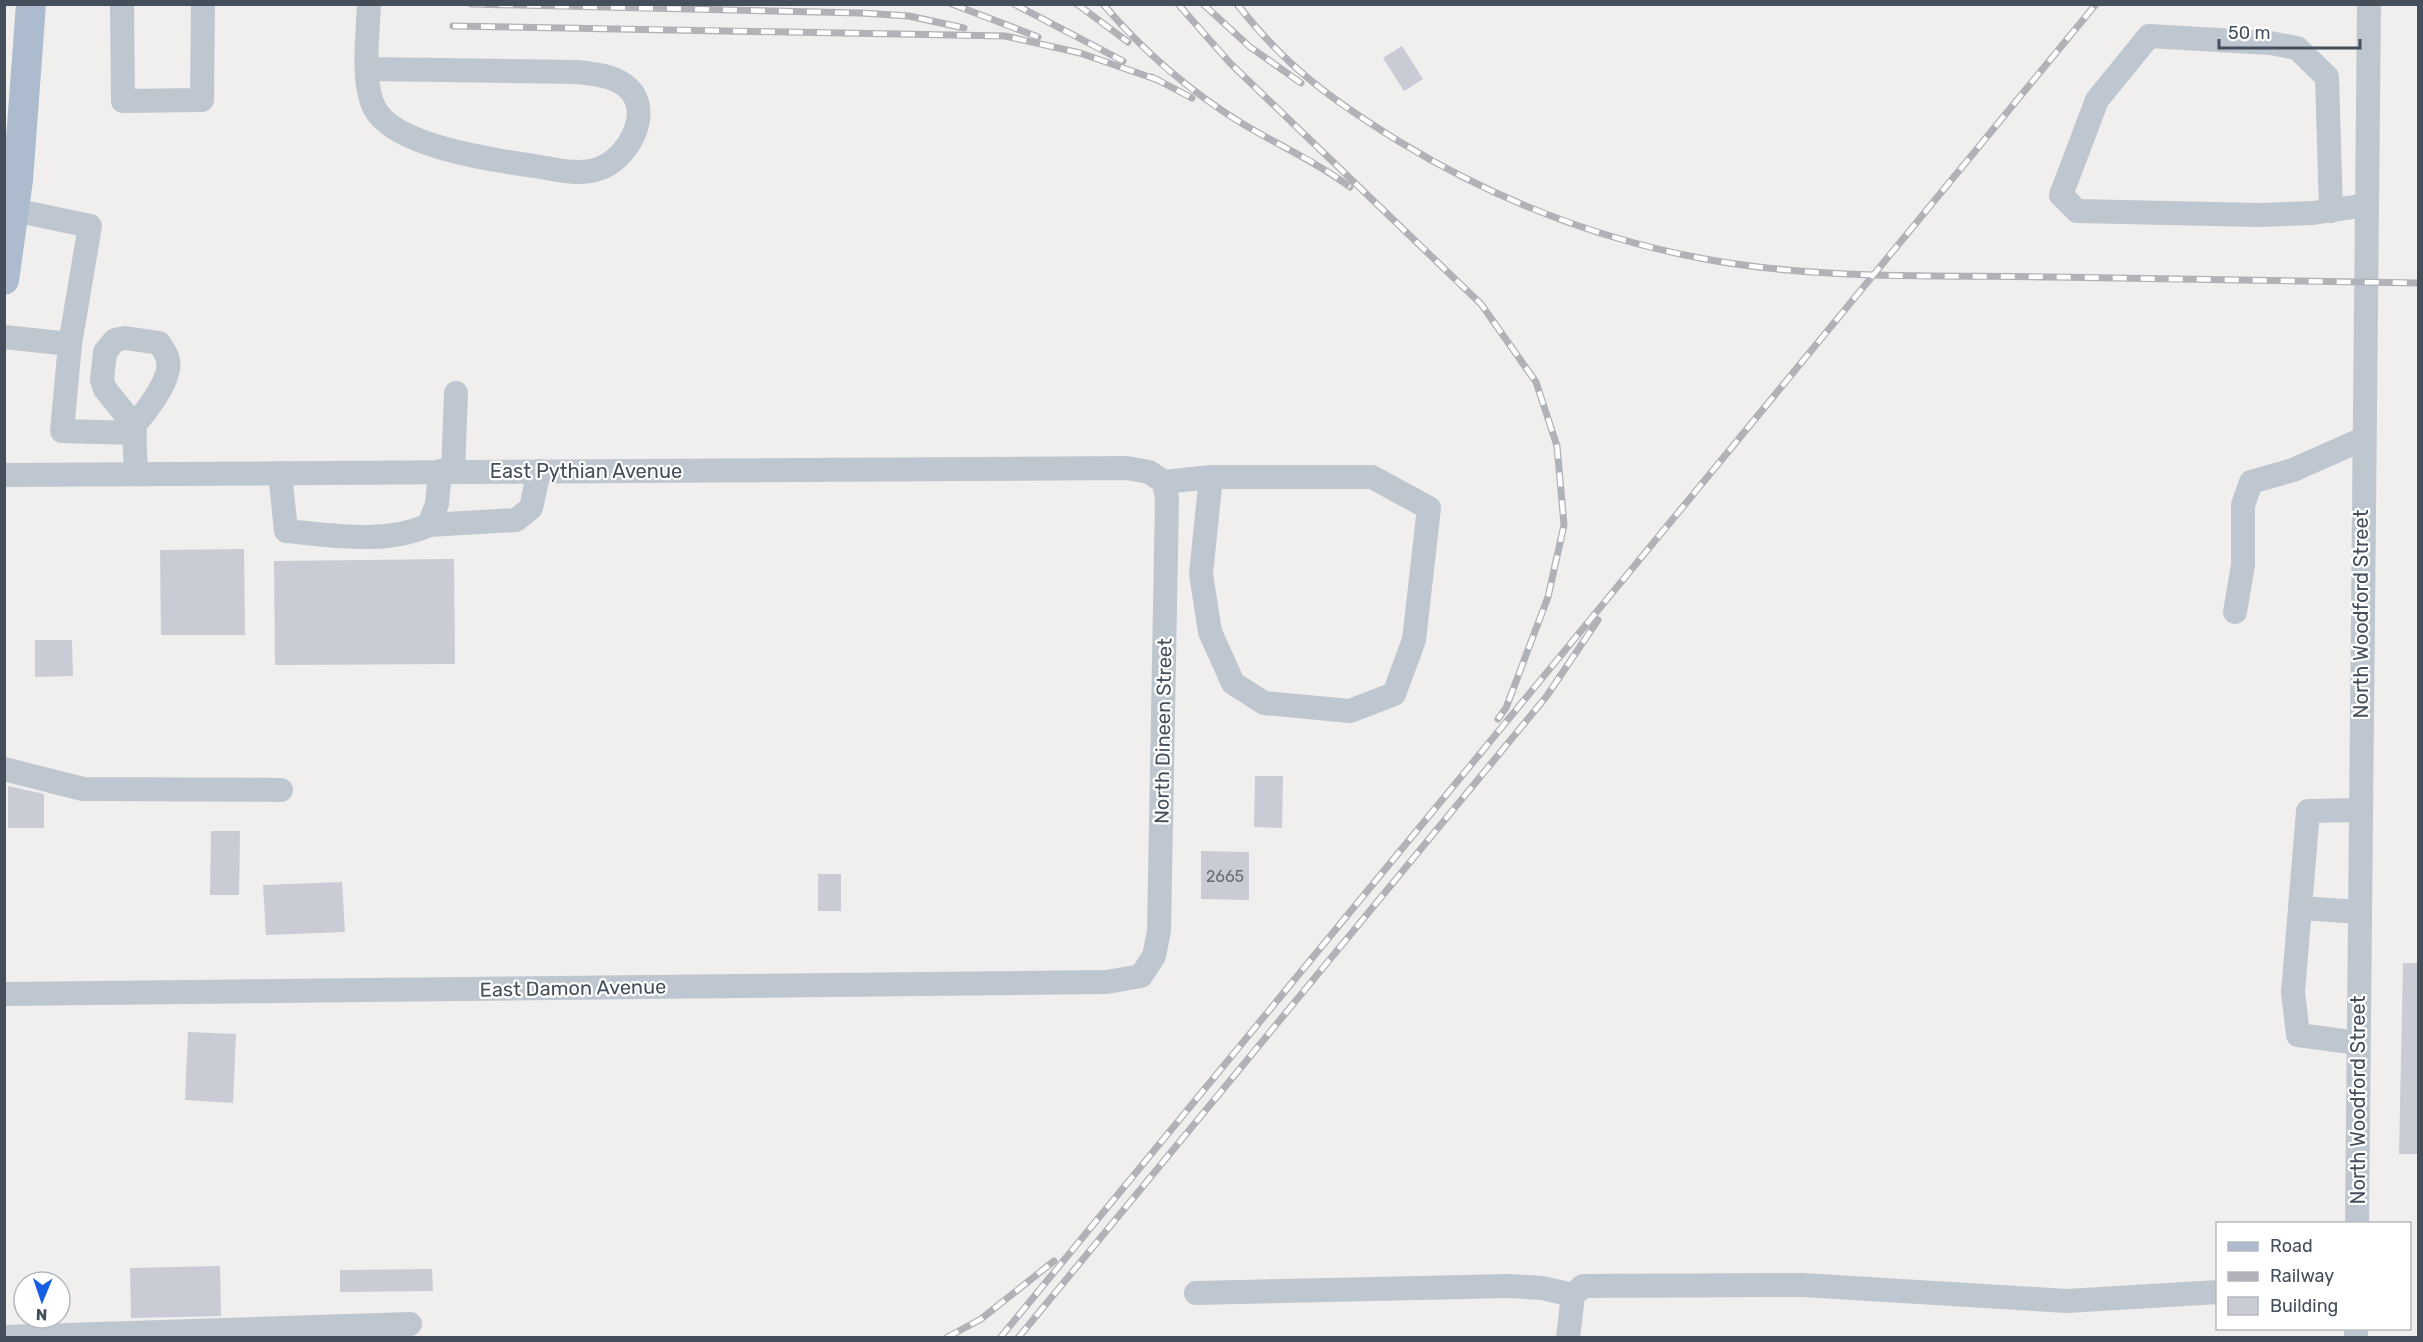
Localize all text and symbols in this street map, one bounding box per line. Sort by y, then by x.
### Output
scale bar [2219,12,2360,50]
text: 50 m [2228,22,2271,44]
street label: East Pythian Avenue [490,459,682,483]
street label: North Woodford Street [2349,509,2373,719]
street label: North Dineen Street [1149,638,1177,824]
house number: 2665 [1206,867,1244,886]
street label: East Damon Avenue [479,974,667,1002]
street label: North Woodford Street [2346,995,2370,1205]
legend [2216,1222,2411,1330]
text: Road [2270,1235,2313,1257]
text: Railway [2270,1265,2334,1287]
north arrow [12,1270,72,1330]
text: Building [2270,1295,2338,1317]
text: N [35,1305,48,1324]

